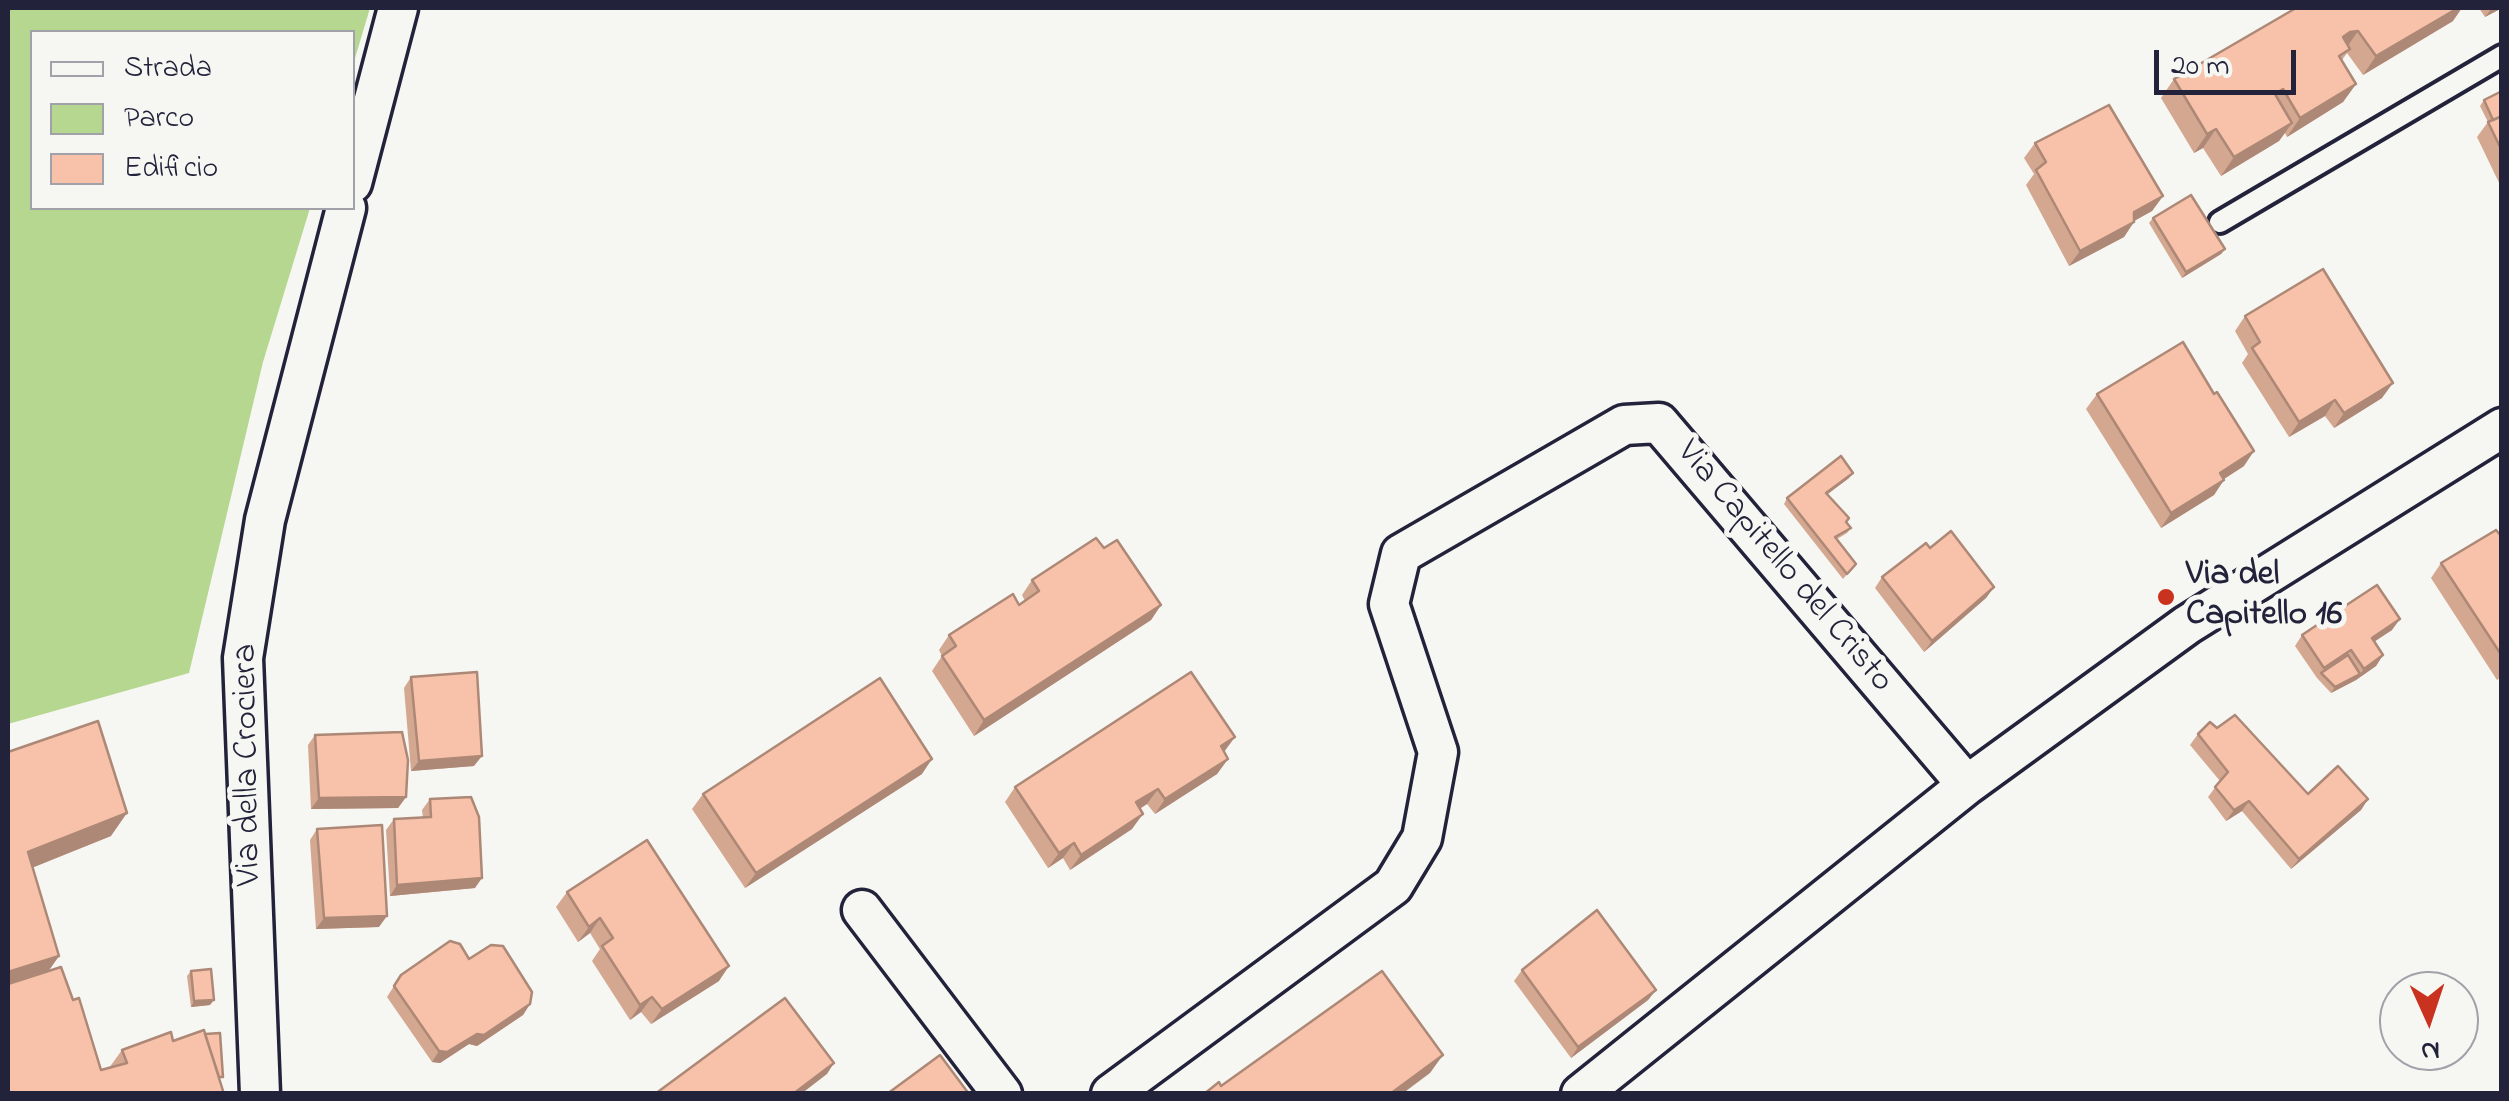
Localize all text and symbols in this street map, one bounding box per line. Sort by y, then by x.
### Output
legend [30,30,355,210]
scale bar [2159,30,2302,92]
text: 20 m [2171,45,2230,89]
text: Strada [124,47,212,91]
text: Parco [124,97,194,141]
text: Edificio [124,147,218,191]
street label: Via Capitello del Cristo [1665,434,1901,702]
place label: Via del Capitello 16 [2186,556,2342,638]
marker: Via del Capitello 16 [2155,586,2177,608]
street label: Via della Crociera [227,643,273,887]
north arrow [2379,971,2479,1071]
text: N [2420,1028,2441,1070]

